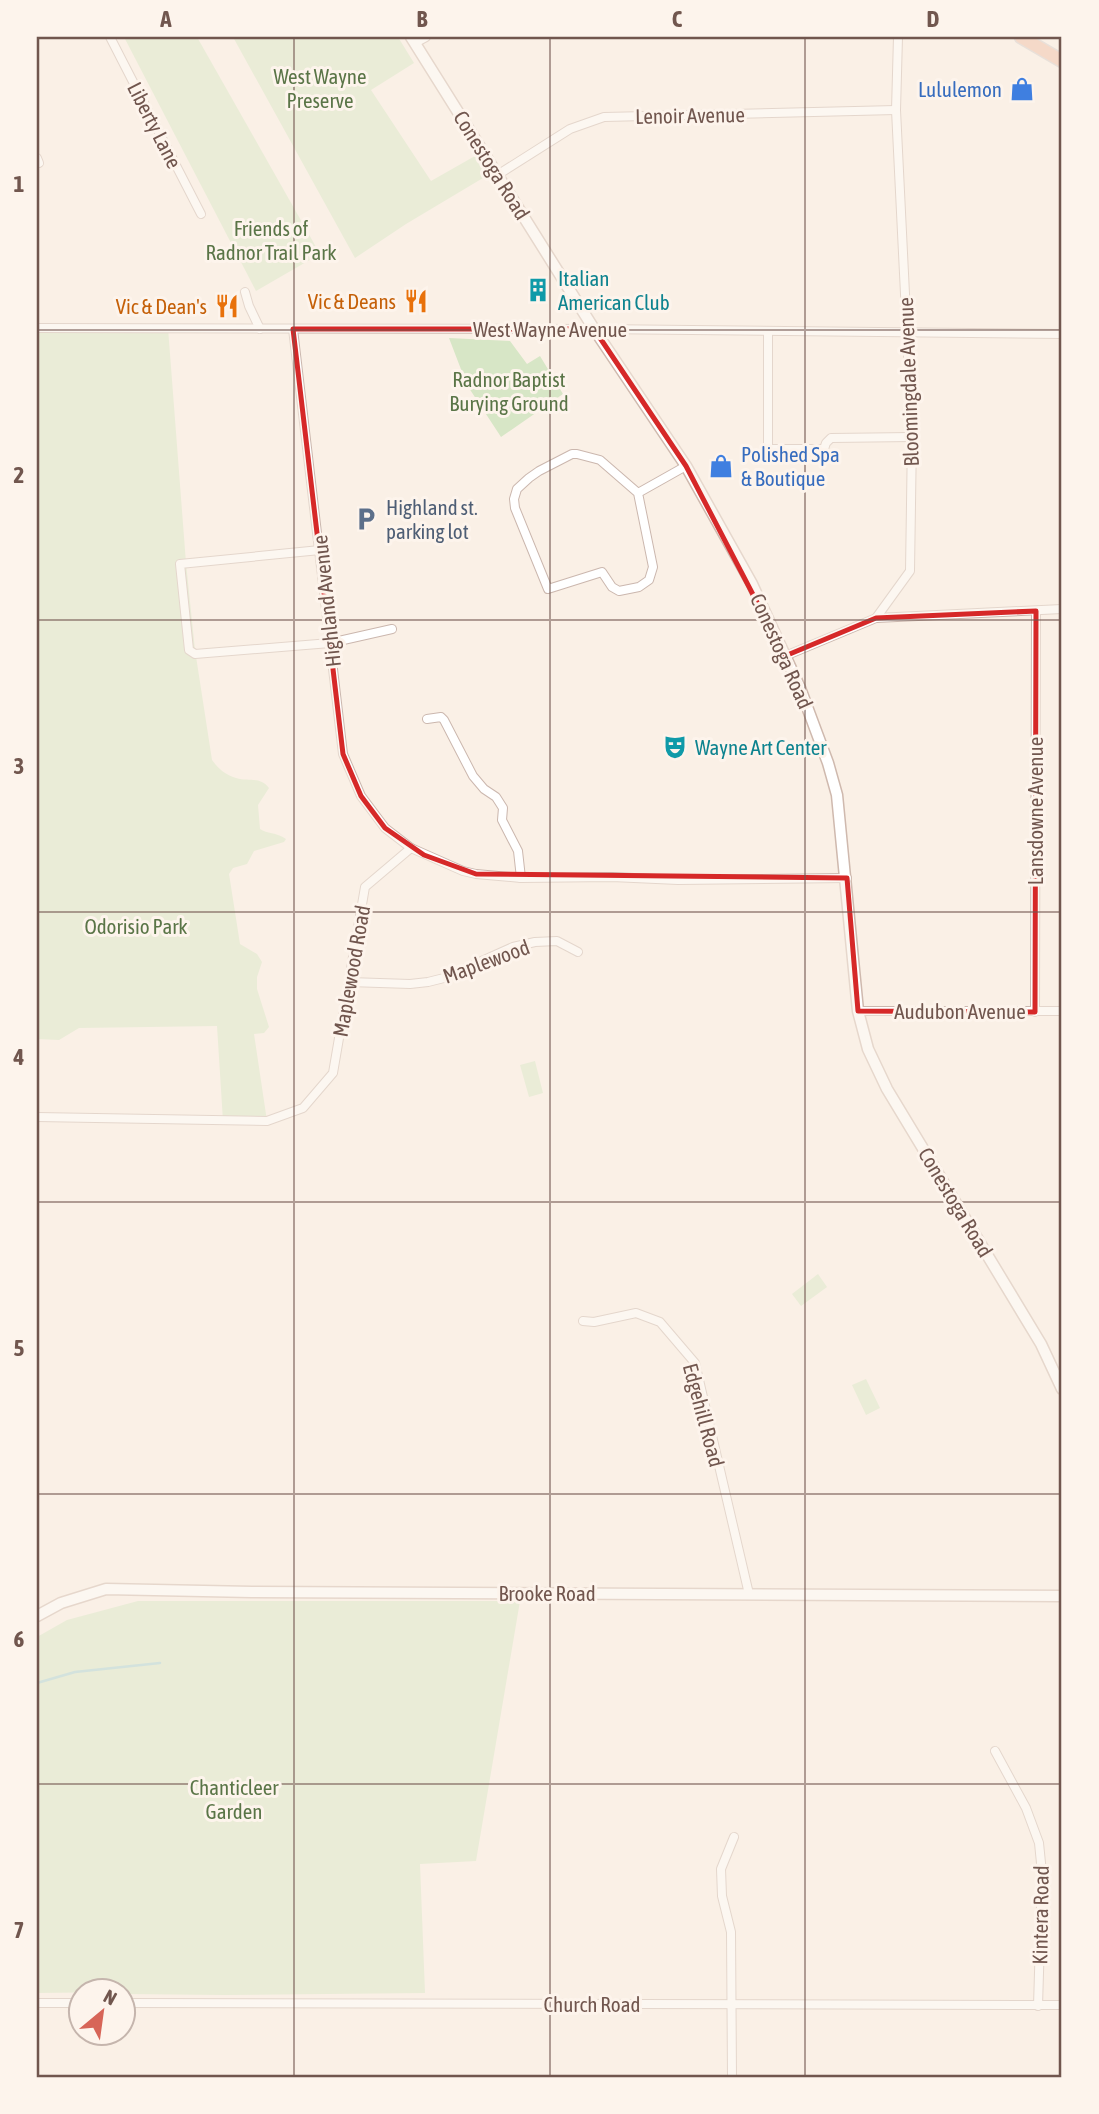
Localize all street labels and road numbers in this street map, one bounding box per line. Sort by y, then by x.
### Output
street label: Liberty Lane [123,78,187,172]
street label: Lenoir Avenue [635,102,745,128]
street label: Conestoga Road [449,106,535,224]
street label: Bloomingdale Avenue [893,297,923,467]
street label: West Wayne Avenue [473,317,627,341]
street label: Highland Avenue [307,534,345,668]
street label: Conestoga Road [746,590,818,712]
street label: Lansdowne Avenue [1023,737,1047,885]
street label: Maplewood Road [328,903,374,1039]
street label: Maplewood [439,934,533,988]
street label: Audubon Avenue [894,999,1026,1023]
street label: Conestoga Road [914,1143,998,1261]
street label: Edgehill Road [679,1361,729,1469]
street label: Brooke Road [498,1581,596,1605]
street label: Kintera Road [1027,1865,1053,1965]
street label: Church Road [544,1992,640,2016]

